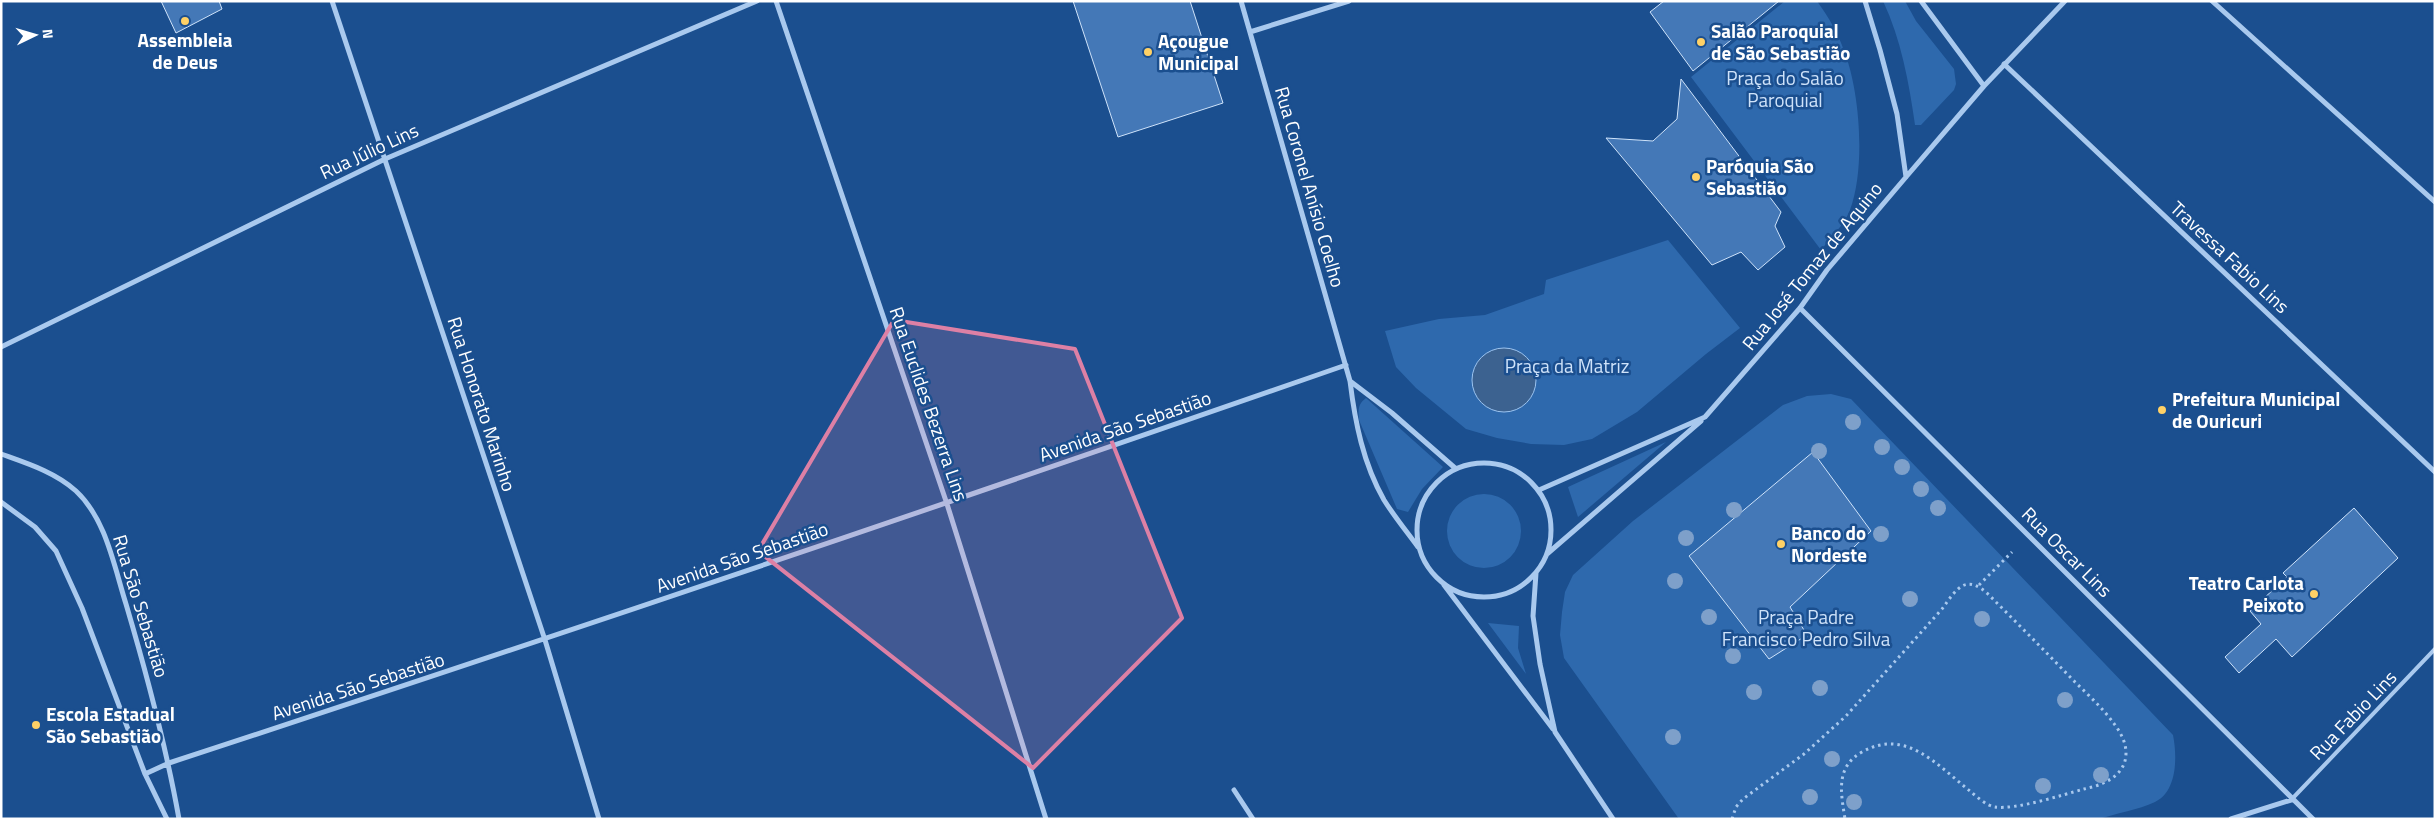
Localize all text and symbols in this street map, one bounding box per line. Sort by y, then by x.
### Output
north arrow [10,10,60,60]
marker: Assembleia de Deus [179,15,191,27]
place label: Salão Paroquial de São Sebastião [1711,16,1850,67]
place label: Assembleia de Deus [138,25,233,76]
place label: Açougue Municipal [1158,26,1239,77]
text: N [38,28,59,40]
marker: Salão Paroquial de São Sebastião [1695,36,1707,48]
marker: Açougue Municipal [1142,46,1154,58]
park label: Praça do Salão Paroquial [1726,63,1844,114]
street label: Rua Coronel Anísio Coelho [1268,83,1353,291]
street label: Rua Júlio Lins [315,115,423,186]
place label: Paróquia São Sebastião [1706,151,1814,202]
marker: Paróquia São Sebastião [1690,171,1702,183]
street label: Rua José Tomaz de Aquino [1734,175,1889,356]
street label: Travessa Fabio Lins [2164,194,2297,320]
street label: Rua Euclides Bezerra Lins [883,303,976,505]
street label: Rua Honorato Marinho [441,313,524,495]
park label: Praça da Matriz [1505,351,1629,380]
street label: Avenida São Sebastião [1035,382,1215,469]
place label: Prefeitura Municipal de Ouricuri [2172,384,2340,435]
marker: Prefeitura Municipal de Ouricuri [2156,404,2168,416]
street label: Rua Oscar Lins [2015,500,2119,604]
street label: Avenida São Sebastião [652,513,832,600]
place label: Banco do Nordeste [1791,518,1867,569]
street label: Rua São Sebastião [106,531,177,681]
marker: Banco do Nordeste [1775,538,1787,550]
place label: Teatro Carlota Peixoto [2189,568,2304,619]
marker: Teatro Carlota Peixoto [2308,588,2320,600]
park label: Praça Padre Francisco Pedro Silva [1722,602,1891,653]
street label: Avenida São Sebastião [268,644,448,727]
street label: Rua Fabio Lins [2302,663,2403,766]
place label: Escola Estadual São Sebastião [46,699,175,750]
marker: Escola Estadual São Sebastião [30,719,42,731]

